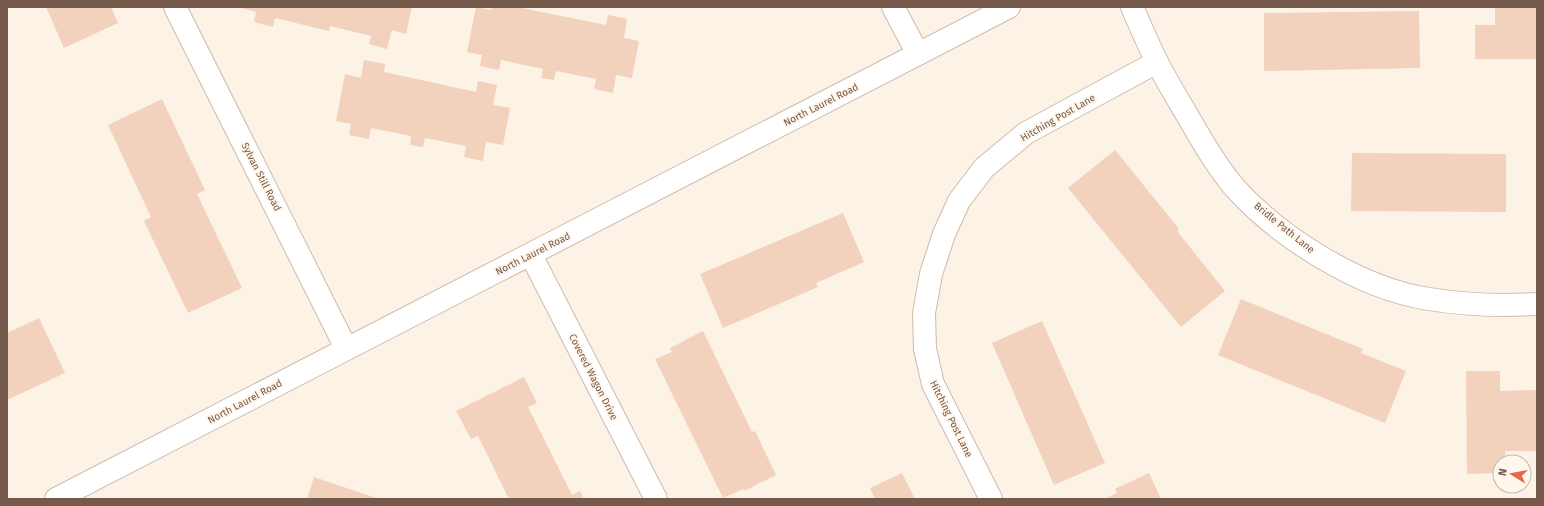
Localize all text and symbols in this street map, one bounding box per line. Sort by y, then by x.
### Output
street label: North Laurel Road [782,81,860,129]
street label: Hitching Post Lane [1019,92,1097,144]
street label: Sylvan Still Road [239,141,283,213]
street label: Bridle Path Lane [1251,200,1317,256]
street label: North Laurel Road [494,230,572,278]
street label: Covered Wagon Drive [566,332,620,422]
street label: North Laurel Road [206,377,284,427]
street label: Hitching Post Lane [927,379,975,459]
north arrow [1492,454,1532,494]
text: N [1496,467,1510,477]

